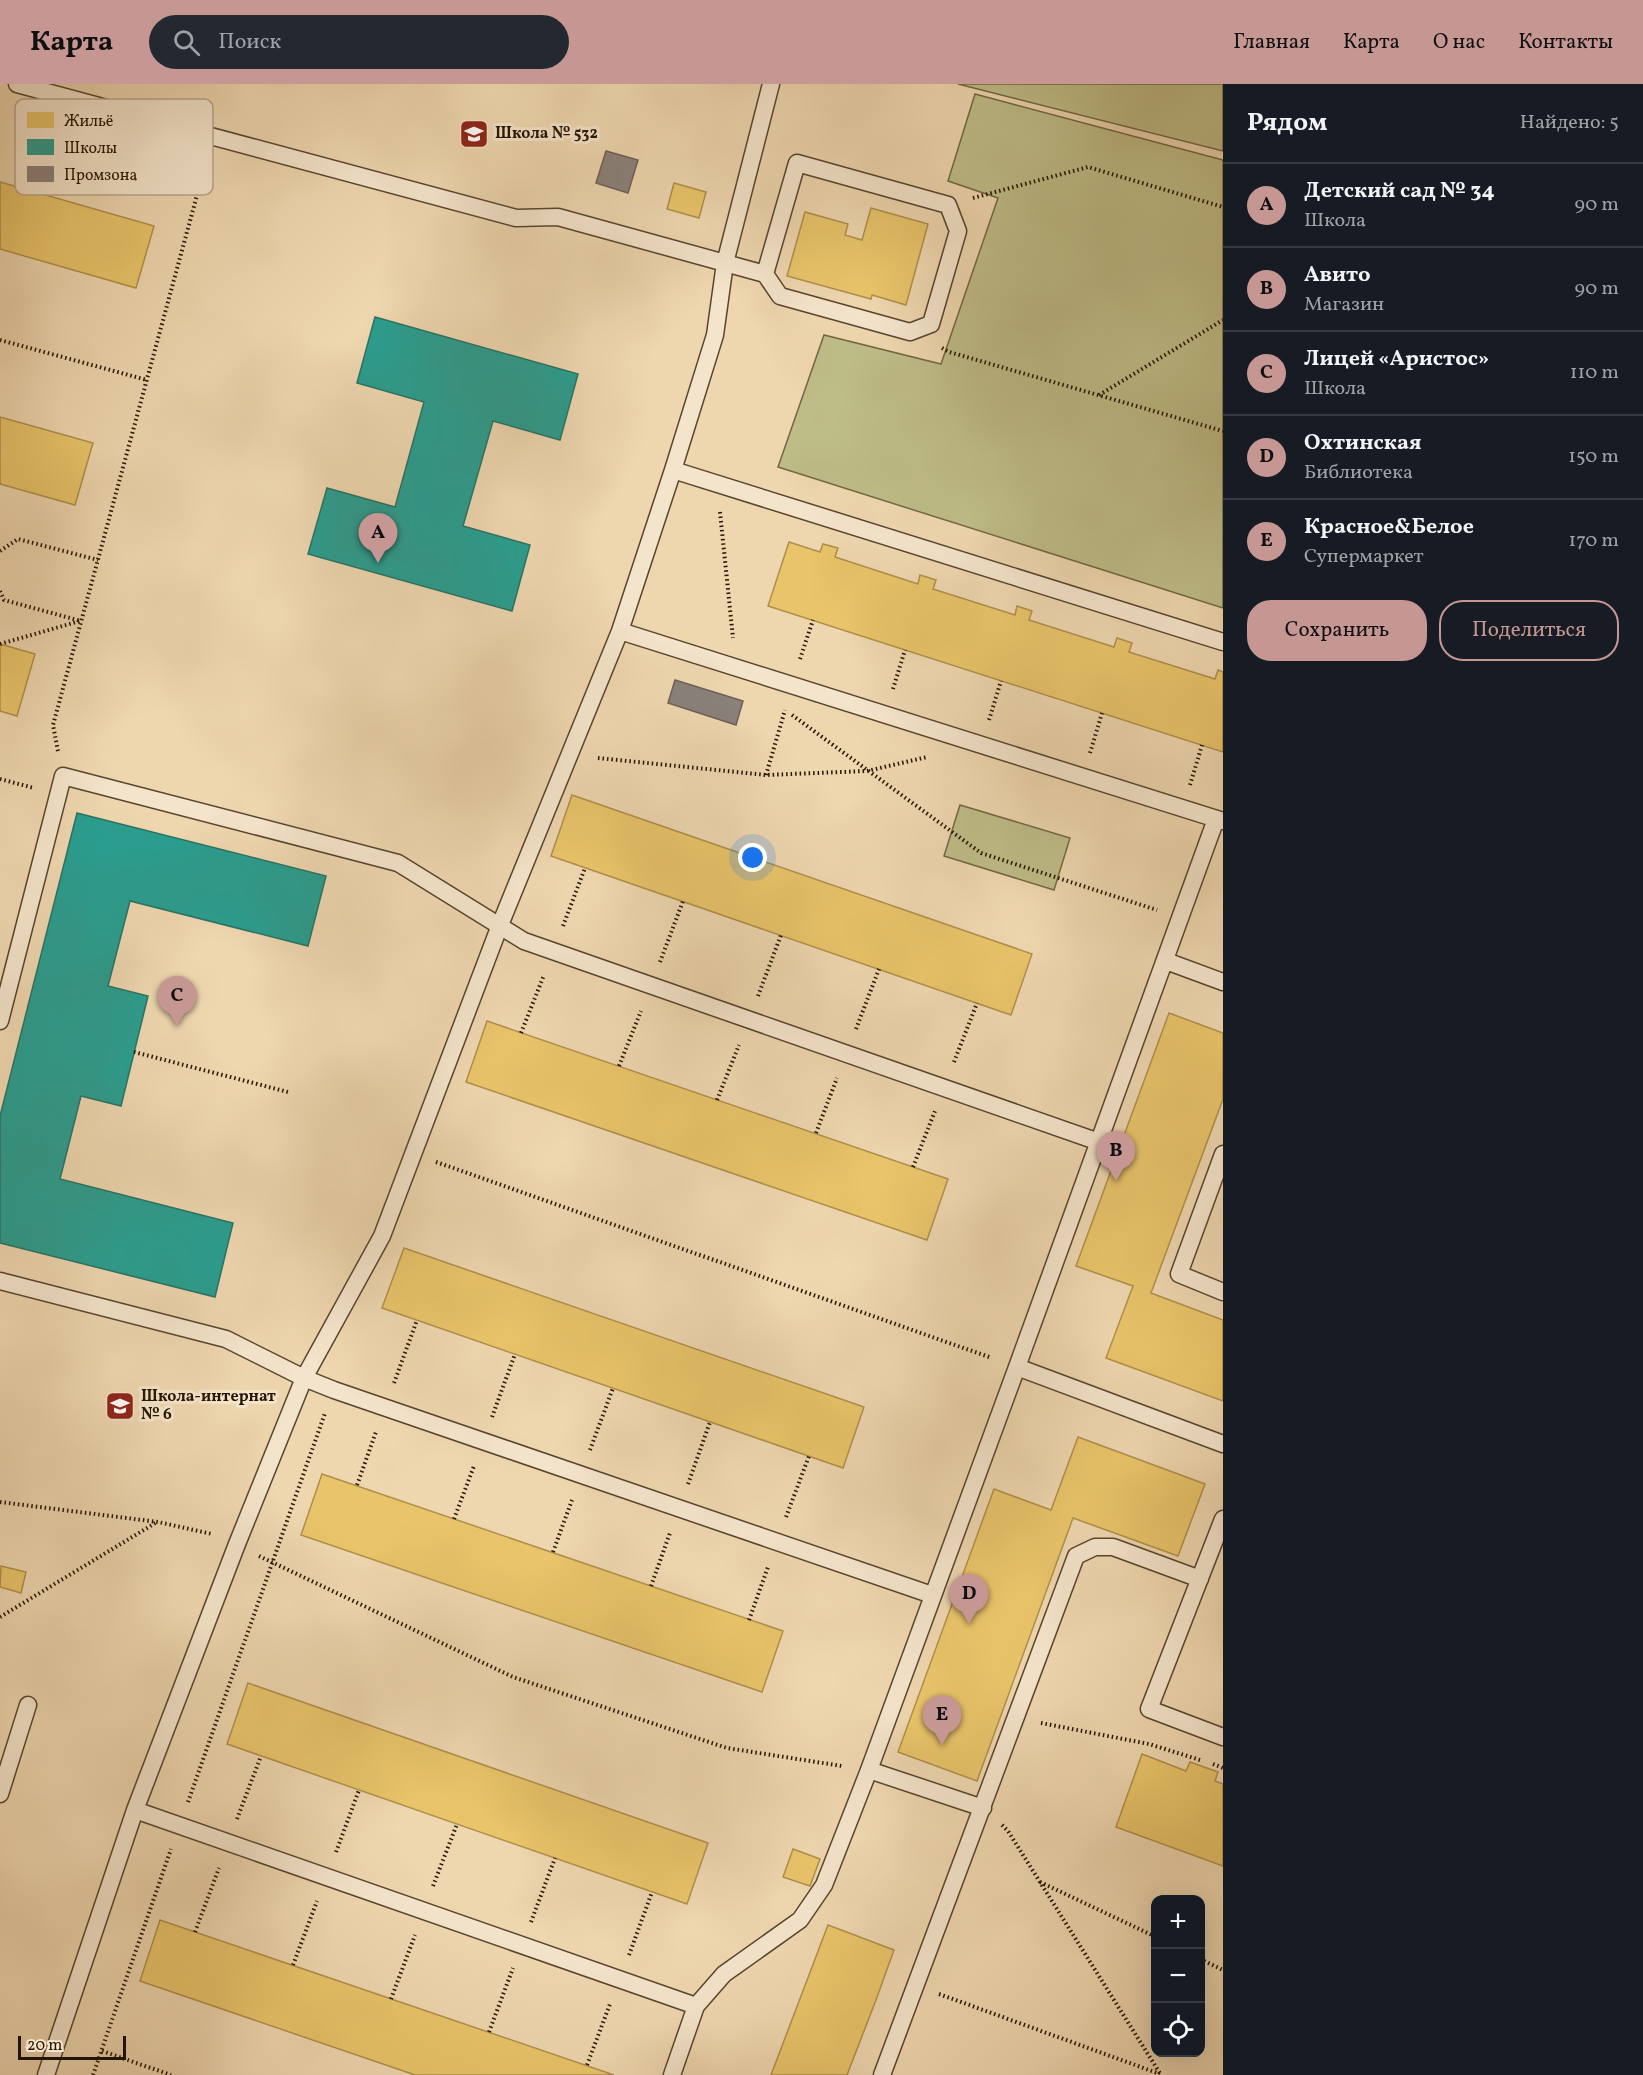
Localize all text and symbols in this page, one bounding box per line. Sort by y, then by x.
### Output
search box [149,15,569,69]
text: Карта [30,23,113,62]
icon: search [170,26,203,59]
text: Поиск [218,27,281,58]
text: Главная [1233,28,1310,57]
text: Карта [1343,28,1400,57]
text: О нас [1433,28,1485,57]
text: Контакты [1518,28,1613,57]
legend [15,99,213,195]
text: Рядом [1247,105,1327,141]
text: Найдено: 5 [1520,109,1619,137]
text: Жильё [64,111,113,133]
school or university icon: Школа № 532 [458,118,490,150]
place label: Школа № 532 [495,123,598,145]
text: Школы [64,138,117,160]
text: Промзона [64,165,137,187]
text: Детский сад № 34 [1304,176,1495,207]
text: A [1259,191,1274,219]
text: 90 m [1575,191,1619,219]
text: Школа [1304,207,1366,235]
text: Авито [1304,260,1371,291]
text: B [1260,275,1273,303]
text: 90 m [1575,275,1619,303]
text: Магазин [1304,291,1384,319]
text: Лицей «Аристос» [1304,344,1489,375]
text: C [1260,359,1273,387]
text: 110 m [1570,359,1619,387]
text: Школа [1304,375,1366,403]
text: Охтинская [1304,428,1421,459]
text: D [1259,443,1274,471]
text: 150 m [1568,443,1619,471]
text: Библиотека [1304,459,1413,487]
text: Красное&Белое [1304,512,1474,543]
pin: A [358,514,398,563]
text: E [1260,527,1273,555]
text: 170 m [1569,527,1619,555]
text: Супермаркет [1304,543,1424,571]
button: Сохранить [1247,600,1427,661]
button: Поделиться [1439,600,1619,661]
your location [738,843,767,872]
pin: C [158,976,196,1026]
pin: B [1096,1132,1136,1181]
place label: Школа-интернат № 6 [141,1386,276,1426]
school or university icon: Школа-интернат № 6 [104,1390,136,1422]
pin: D [950,1574,988,1624]
pin: E [922,1696,962,1745]
map controls [1151,1895,1205,2057]
button: + [1151,1895,1205,1949]
button: − [1151,1949,1205,2003]
button: locate [1151,2003,1205,2057]
scale bar [18,2033,126,2060]
text: 20 m [27,2035,62,2057]

